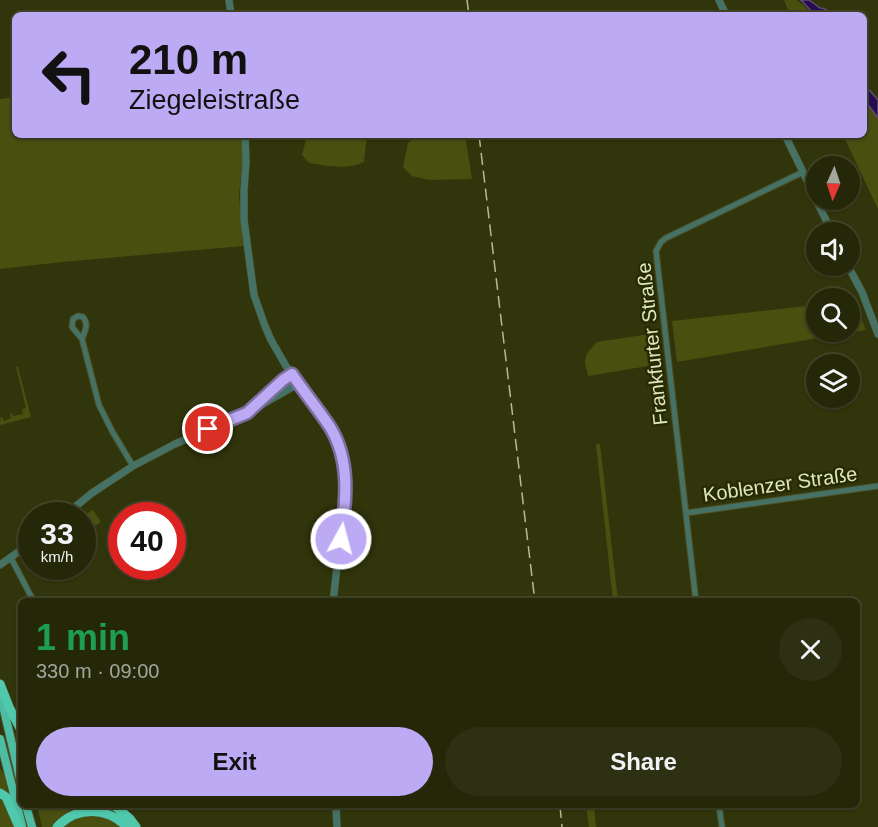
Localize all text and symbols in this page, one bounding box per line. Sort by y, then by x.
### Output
icon: left [30,36,108,114]
text: 210 m [129,36,248,83]
text: Ziegeleistraße [129,85,300,115]
north arrow [806,156,860,210]
map controls [806,156,860,408]
button: sound [806,222,860,276]
street label: Frankfurter Straße [633,262,671,426]
button: search [806,288,860,342]
button: layers [806,354,860,408]
pin [182,403,233,454]
icon: arrive [191,412,224,445]
street label: Koblenzer Straße [701,462,859,506]
speed limit sign: 40 [108,502,186,580]
position arrow [309,507,373,571]
text: 33 [40,517,74,550]
text: km/h [41,548,73,565]
text: 1 min [36,617,130,658]
button: close [779,618,842,681]
text: 330 m · 09:00 [36,660,159,682]
button: Exit [36,727,433,796]
button: Share [445,727,842,796]

